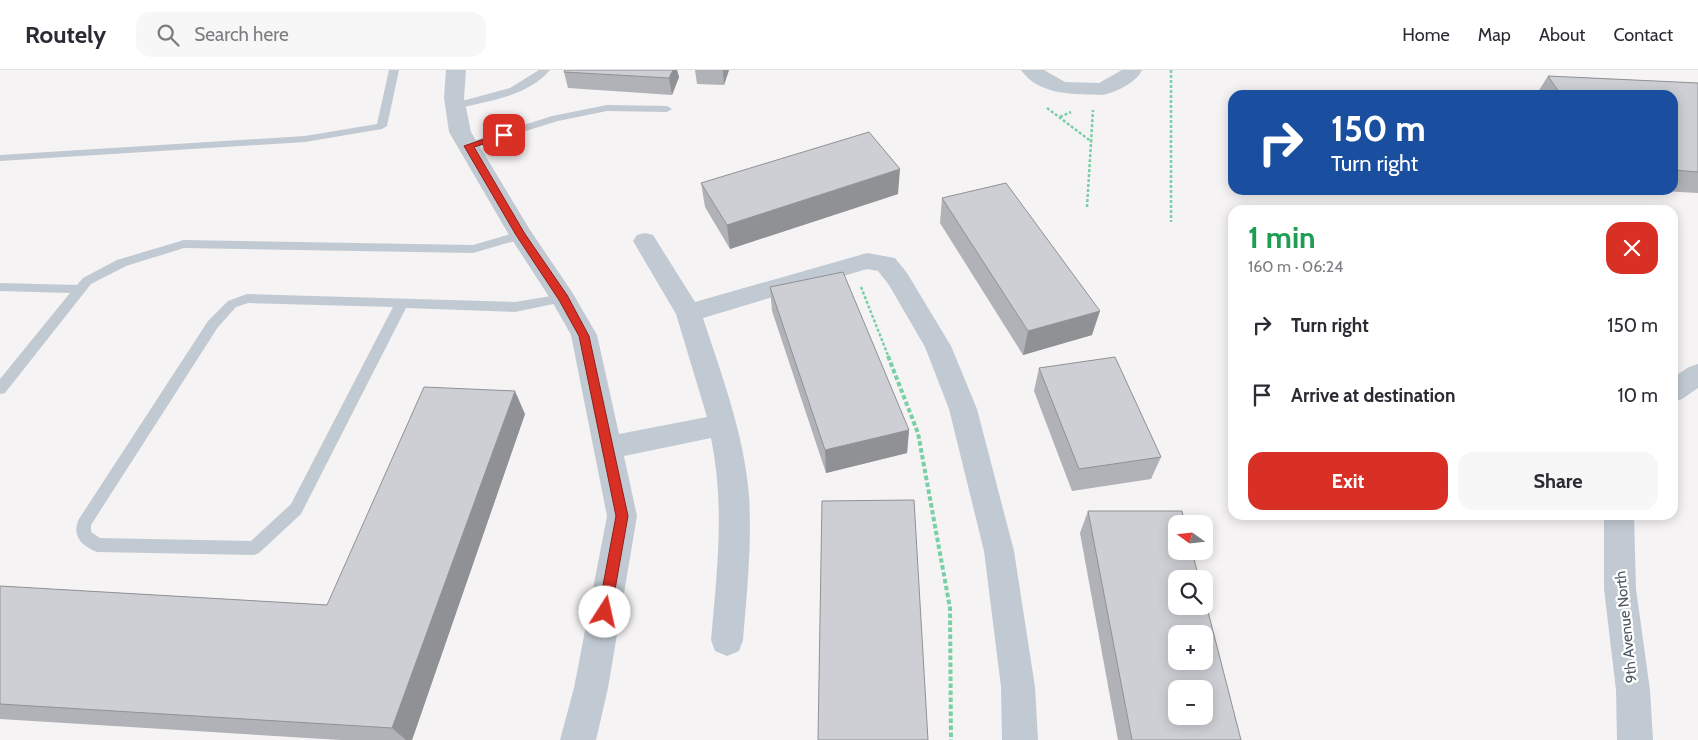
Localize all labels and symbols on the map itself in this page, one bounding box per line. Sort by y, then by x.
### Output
pin [483,114,525,156]
north arrow [1168,515,1212,560]
street label: 9th Avenue North [1611,570,1641,684]
position arrow [578,585,630,637]

